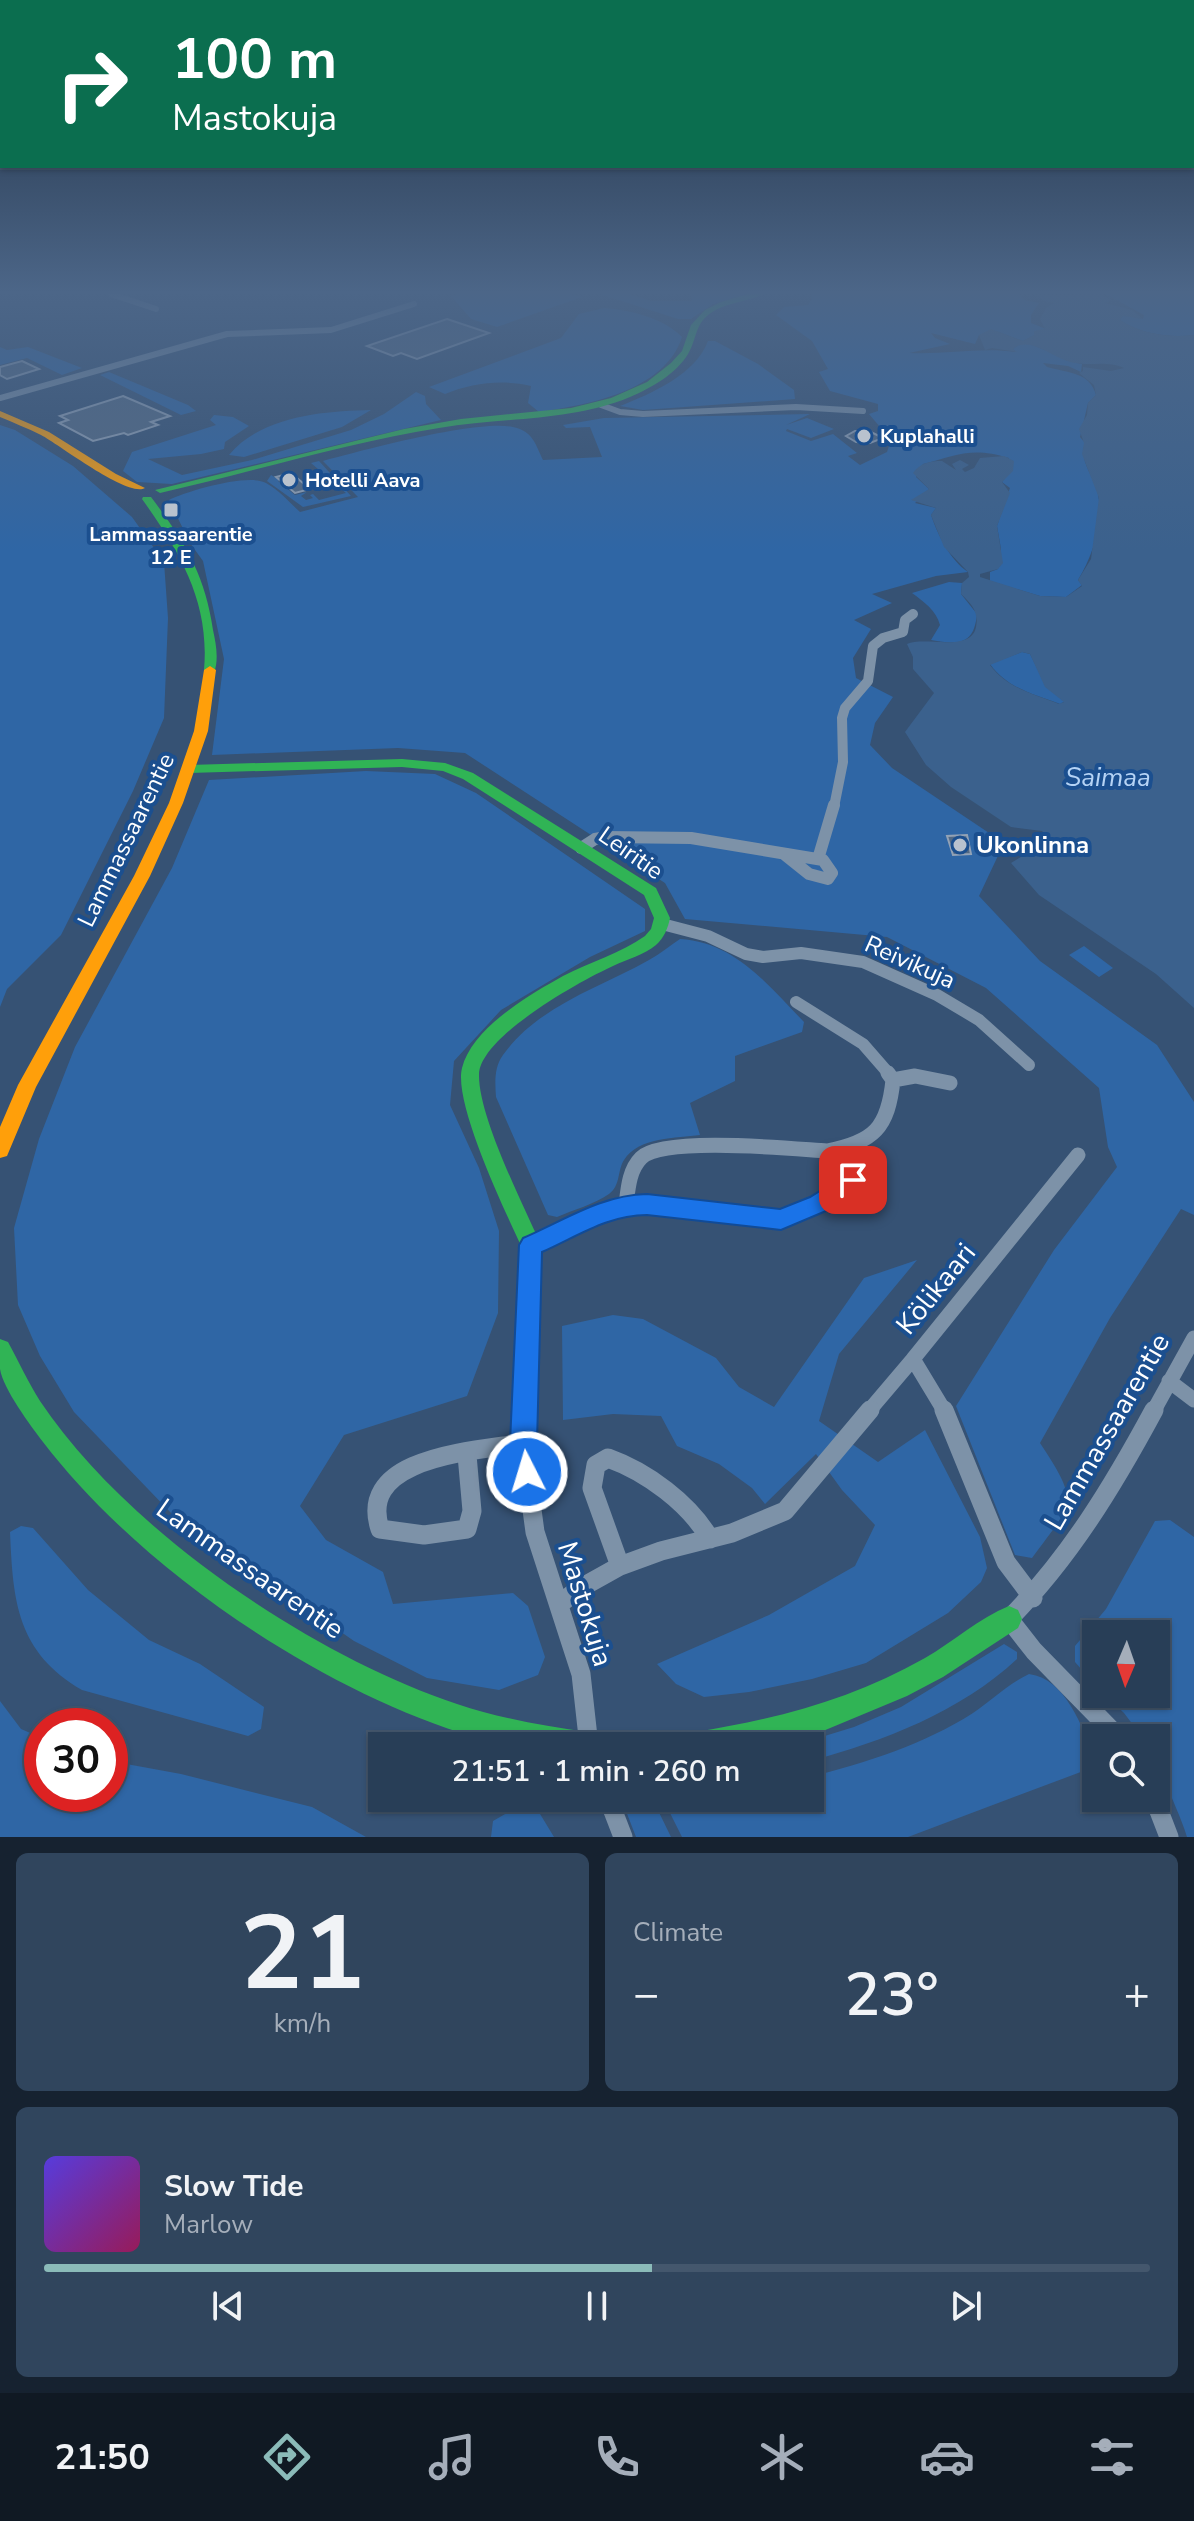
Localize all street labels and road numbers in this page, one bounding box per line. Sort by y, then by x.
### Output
street label: Lammassaarentie [70,748,182,932]
street label: Leiritie [592,819,670,887]
street label: Reivikuja [860,928,960,996]
street label: Kölikaari [887,1235,985,1343]
street label: Lammassaarentie [1035,1327,1179,1537]
street label: Lammassaarentie [148,1490,352,1648]
street label: Mastokuja [548,1537,622,1671]

